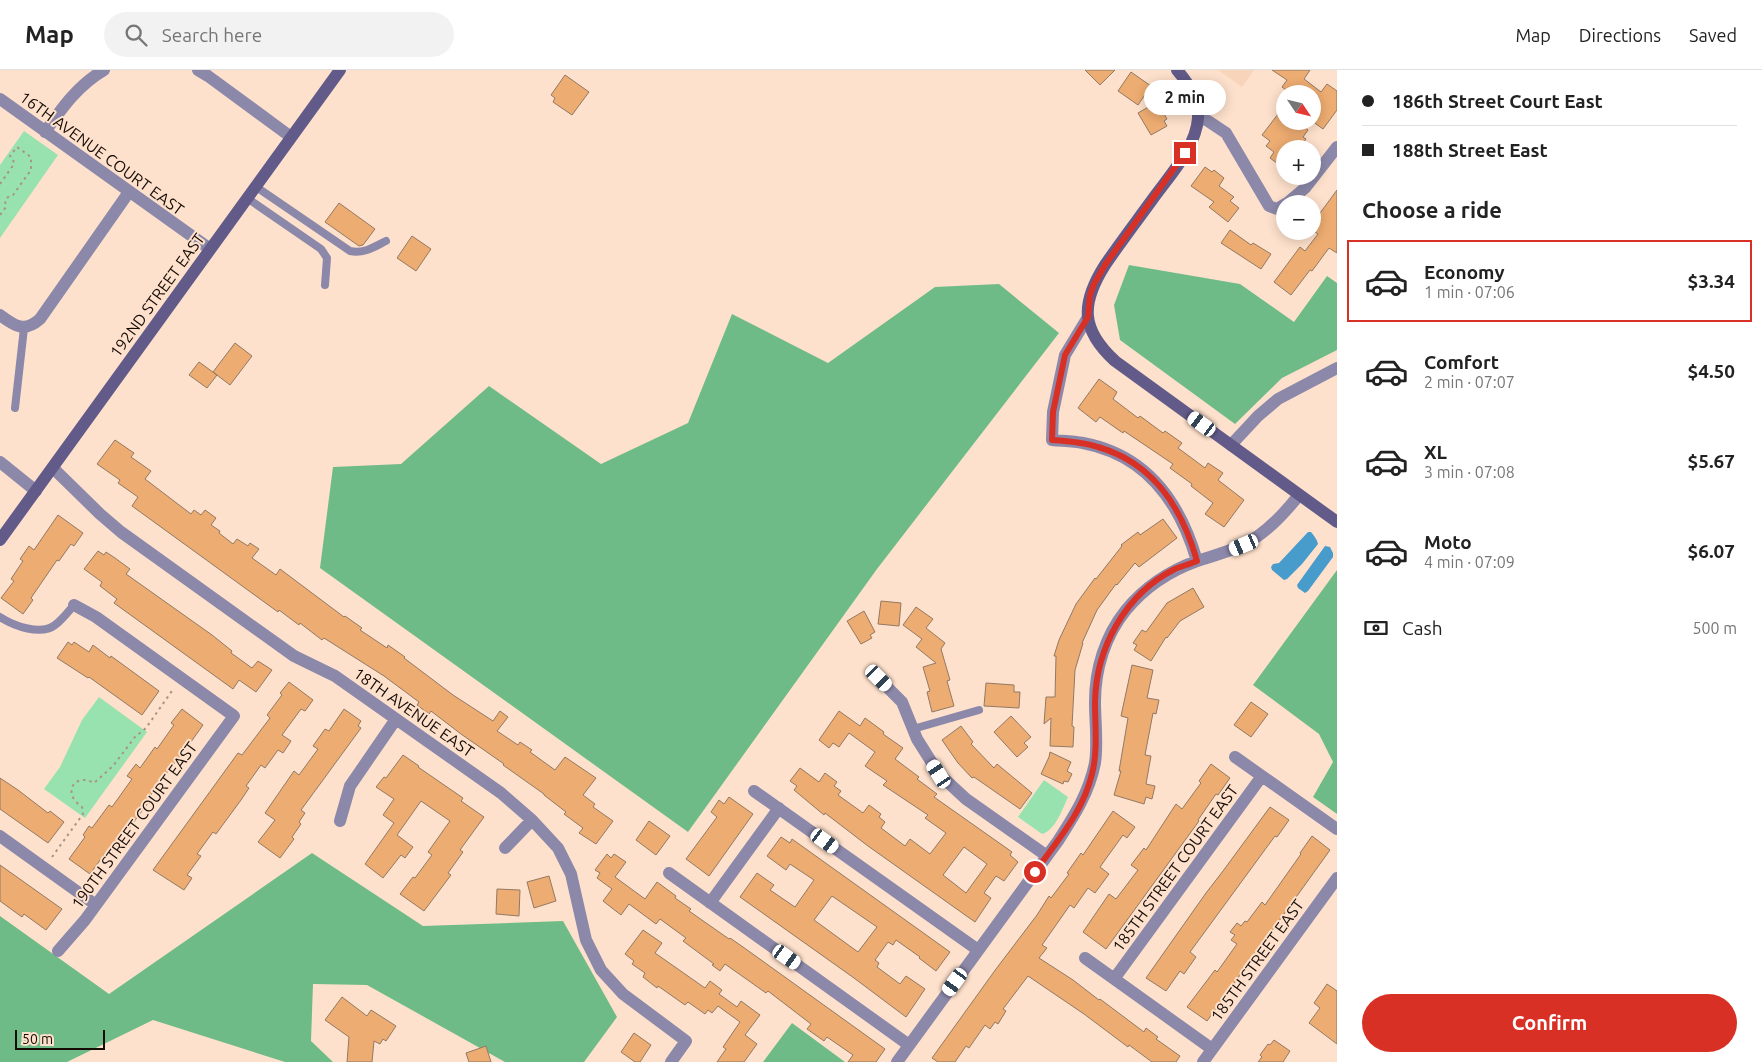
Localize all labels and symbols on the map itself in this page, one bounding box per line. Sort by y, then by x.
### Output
callout: 2 min [1144,81,1226,116]
north arrow [1276,85,1321,130]
street label: 16TH AVENUE COURT EAST [17,88,187,219]
route end [1174,142,1196,164]
street label: 192ND STREET EAST [106,230,208,360]
car [1185,409,1218,439]
car [1227,532,1260,558]
car [863,662,894,694]
street label: 18TH AVENUE EAST [350,664,478,760]
street label: 190TH STREET COURT EAST [68,738,200,912]
car [924,757,953,791]
street label: 185TH STREET COURT EAST [1109,781,1241,955]
car [808,826,841,856]
route start [1024,861,1046,883]
street label: 185TH STREET EAST [1207,896,1307,1024]
car [770,942,803,972]
car [940,965,969,999]
scale bar [15,1027,105,1050]

